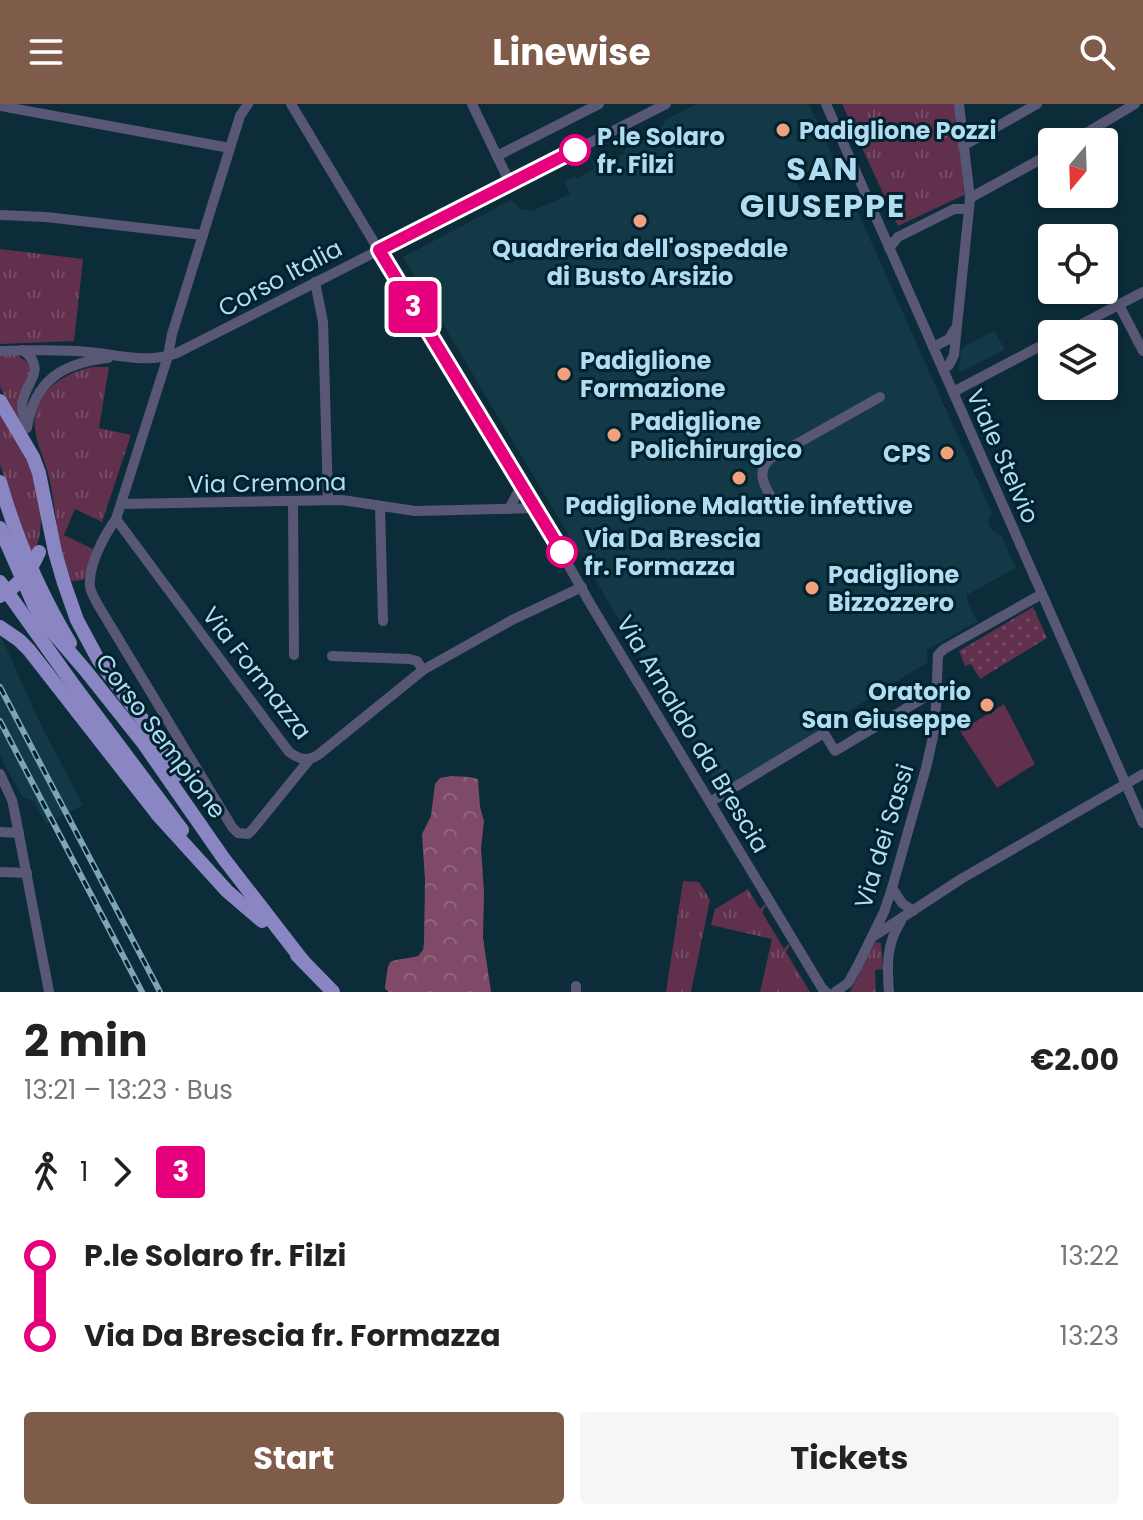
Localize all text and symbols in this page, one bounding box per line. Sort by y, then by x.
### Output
text: Linewise [492,27,651,78]
icon: menu [24,30,68,74]
icon: search [1075,30,1119,74]
place label: Padiglione Pozzi [799,114,997,147]
place label: P.le Solaro fr. Filzi [597,120,725,181]
marker: Padiglione Pozzi [774,121,792,139]
north arrow [1038,128,1118,208]
map controls [1038,128,1118,400]
marker: P.le Solaro fr. Filzi [560,135,590,165]
district label: SAN GIUSEPPE [740,146,906,228]
marker: Quadreria dell'ospedale di Busto Arsizio [631,212,649,230]
button: locate [1038,224,1118,304]
street label: Corso Italia [212,231,348,325]
place label: Quadreria dell'ospedale di Busto Arsizio [492,232,788,293]
line badge: 3 [387,281,439,333]
text: 3 [405,287,421,326]
button: layers [1038,320,1118,400]
place label: Padiglione Formazione [580,344,726,405]
marker: Padiglione Formazione [555,365,573,383]
street label: Viale Stelvio [959,384,1047,528]
place label: Padiglione Polichirurgico [630,405,802,466]
marker: Padiglione Polichirurgico [605,426,623,444]
place label: CPS [883,437,931,470]
marker: CPS [938,444,956,462]
street label: Via Cremona [187,465,347,501]
marker: Padiglione Malattie infettive [730,469,748,487]
place label: Padiglione Malattie infettive [565,489,913,522]
place label: Via Da Brescia fr. Formazza [584,522,761,583]
marker: Via Da Brescia fr. Formazza [547,537,577,567]
place label: Padiglione Bizzozzero [828,558,960,619]
marker: Padiglione Bizzozzero [803,579,821,597]
street label: Via Formazza [195,600,319,746]
street label: Via Arnaldo da Brescia [609,609,777,859]
street label: Corso Sempione [88,647,234,825]
place label: Oratorio San Giuseppe [802,675,971,736]
marker: Oratorio San Giuseppe [978,696,996,714]
street label: Via dei Sassi [846,760,922,912]
text: 2 min [24,1010,148,1071]
text: €2.00 [1030,1038,1119,1081]
text: 13:21 – 13:23 · Bus [24,1072,233,1108]
icon: walk [24,1150,68,1194]
icon: forward [100,1150,144,1194]
text: 3 [172,1152,189,1191]
text: 1 [80,1154,88,1190]
text: P.le Solaro fr. Filzi [84,1234,346,1277]
text: 13:22 [1060,1238,1119,1274]
text: Via Da Brescia fr. Formazza [84,1314,501,1357]
text: 13:23 [1060,1318,1119,1354]
button: Start [24,1412,564,1504]
button: Tickets [580,1412,1119,1504]

